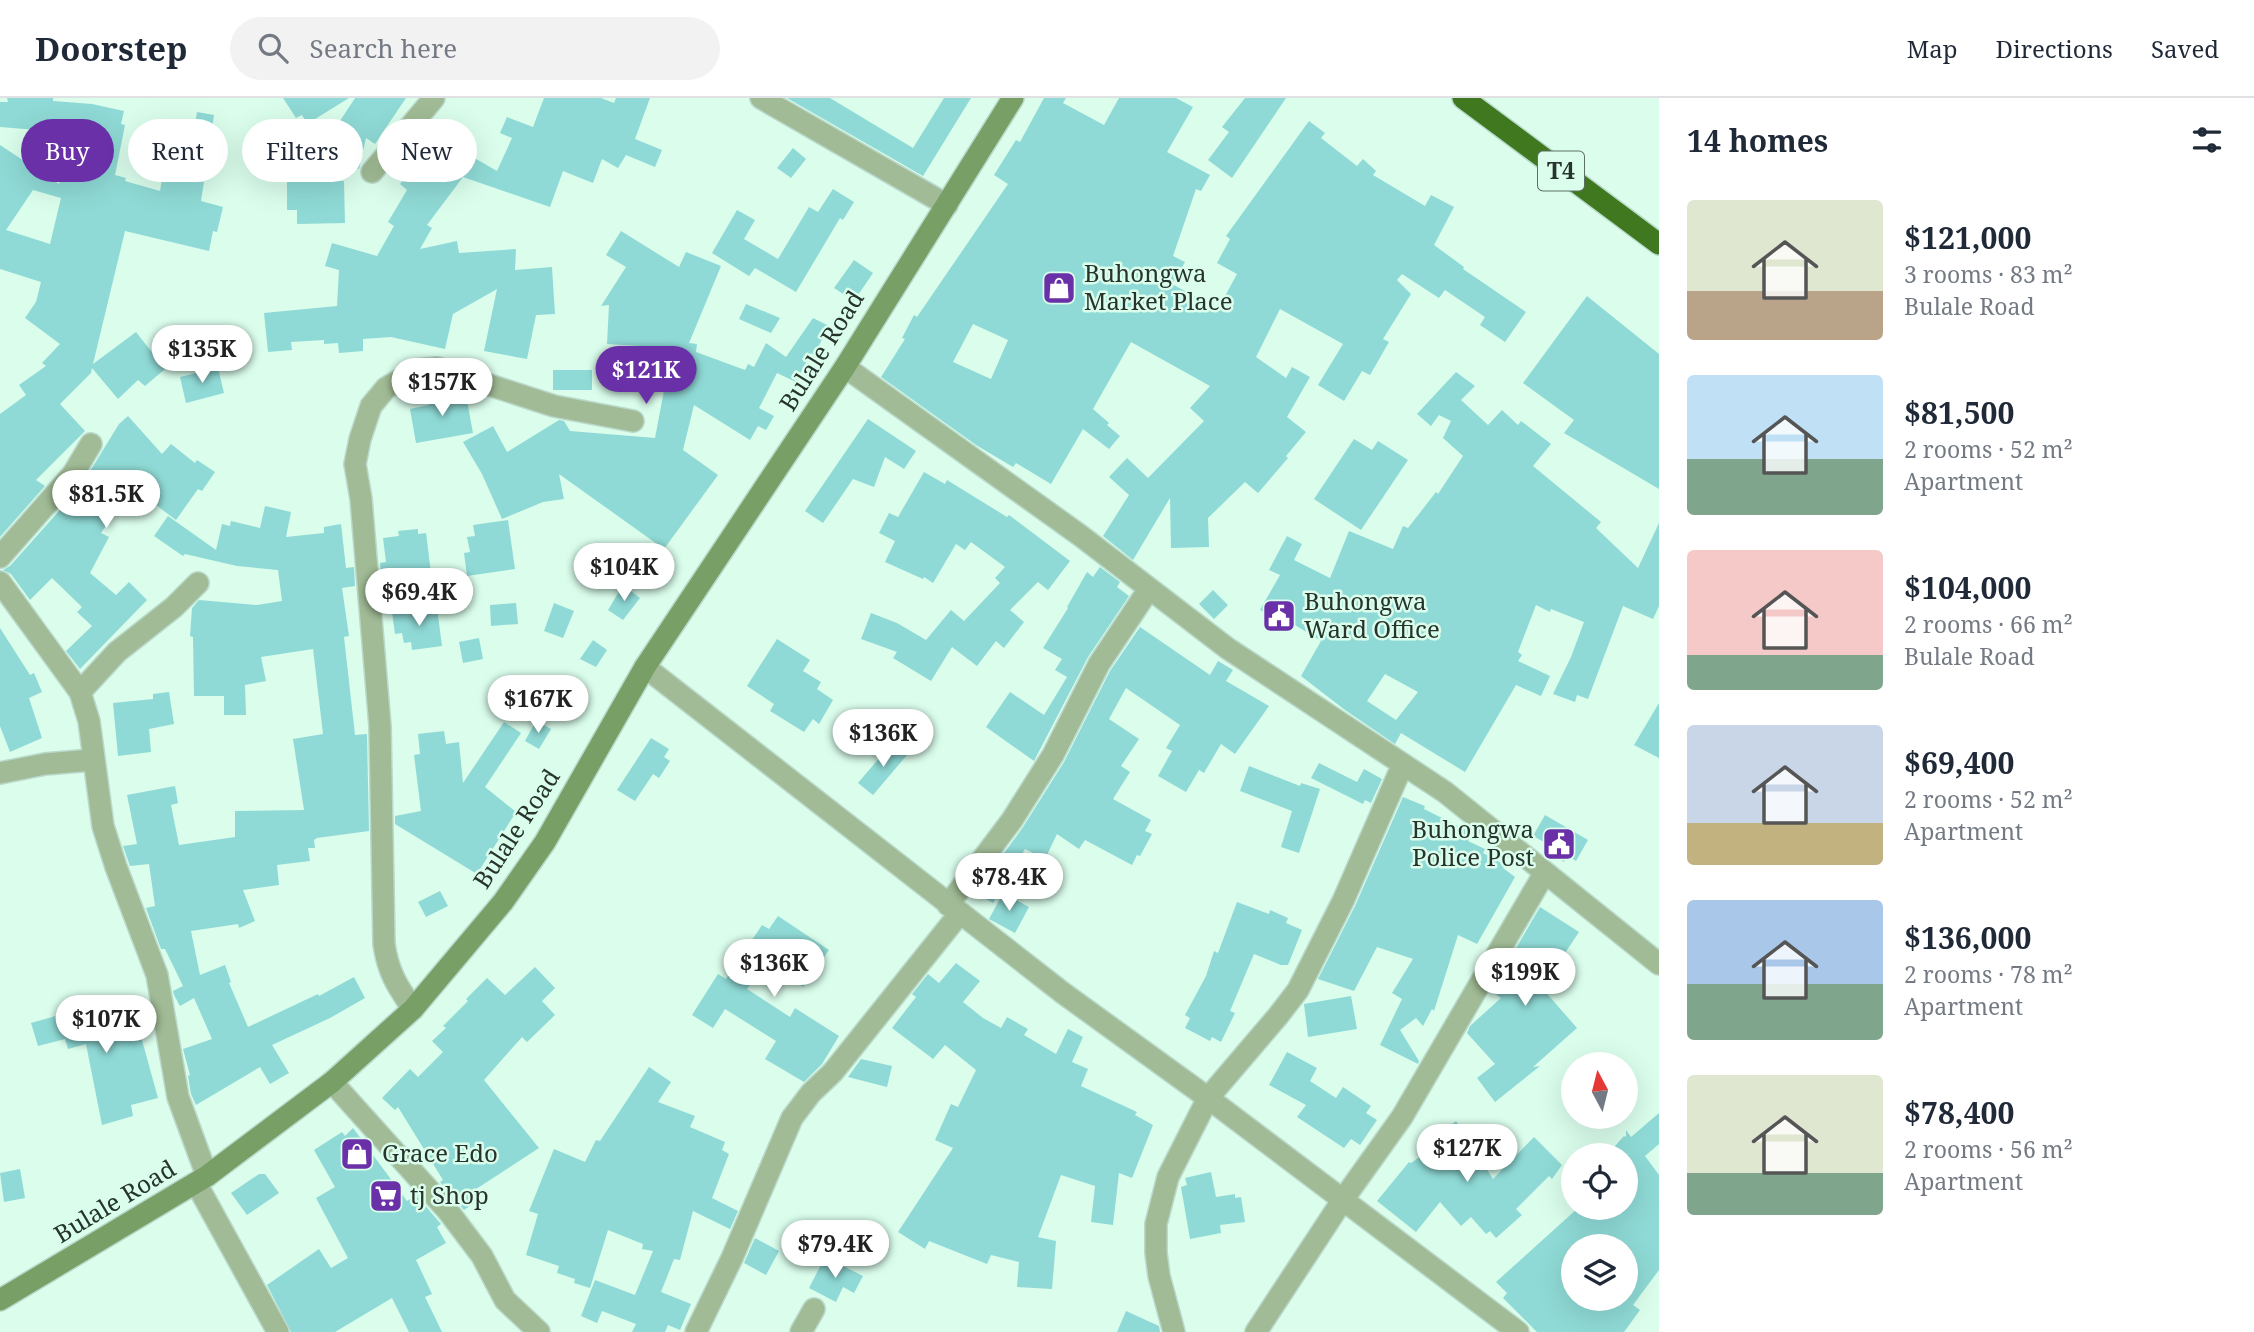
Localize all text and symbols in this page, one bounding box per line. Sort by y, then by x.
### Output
search box [230,17,720,80]
text: Doorstep [35,26,188,71]
icon: search [254,29,292,67]
text: Search here [310,30,457,66]
text: Map [1907,32,1958,65]
text: Directions [1996,32,2113,65]
text: Saved [2151,32,2219,65]
chip: Buy [21,119,114,182]
chip: Rent [128,119,228,182]
chip: Filters [242,119,363,182]
chip: New [377,119,477,182]
text: 14 homes [1687,120,1828,161]
icon: filters [2188,121,2226,159]
road number: T4 [1538,152,1584,190]
text: $121,000 [1904,217,2031,258]
icon: home [1743,228,1827,312]
place label: Buhongwa Market Place [1084,256,1233,317]
text: 3 rooms · 83 m² [1904,258,2073,290]
shop icon: Buhongwa Market Place [1040,269,1078,307]
street label: Bulale Road [771,283,871,417]
text: Bulale Road [1904,290,2035,322]
pin: $135K [153,326,251,385]
text: $135K [168,332,236,364]
pin: $121K [597,346,695,406]
text: $121K [612,353,680,385]
pin: $157K [393,358,491,418]
text: $157K [408,365,476,397]
text: $81,500 [1904,392,2015,433]
icon: home [1743,403,1827,487]
text: 2 rooms · 52 m² [1904,433,2073,465]
text: Apartment [1904,465,2023,497]
pin: $81.5K [49,470,163,530]
text: $81.5K [68,477,144,509]
pin: $104K [575,544,673,603]
text: $104K [590,550,658,582]
text: $104,000 [1904,567,2031,608]
pin: $69.4K [362,568,476,628]
text: $69.4K [381,575,457,607]
icon: home [1743,578,1827,662]
place label: Buhongwa Ward Office [1304,584,1440,645]
public building icon: Buhongwa Ward Office [1260,597,1298,635]
text: 2 rooms · 66 m² [1904,608,2073,640]
text: Bulale Road [1904,640,2035,672]
pin: $167K [489,676,587,735]
text: $167K [504,682,572,714]
pin: $136K [834,710,932,769]
text: $136K [849,716,917,748]
text: $69,400 [1904,742,2015,783]
icon: home [1743,753,1827,837]
street label: Bulale Road [465,762,567,894]
text: 2 rooms · 52 m² [1904,783,2073,815]
place label: Buhongwa Police Post [1411,812,1534,873]
text: Apartment [1904,815,2023,847]
public building icon: Buhongwa Police Post [1540,825,1578,863]
pin: $78.4K [952,854,1066,913]
text: $78.4K [971,860,1047,892]
text: $136,000 [1904,917,2031,958]
icon: home [1743,928,1827,1012]
pin: $136K [725,940,823,999]
text: $136K [740,946,808,978]
pin: $199K [1476,948,1574,1008]
text: $199K [1491,955,1559,987]
text: 2 rooms · 78 m² [1904,958,2073,990]
text: Apartment [1904,990,2023,1022]
pin: $107K [57,996,155,1055]
text: $107K [72,1002,140,1034]
north arrow [1561,1052,1638,1129]
map controls [1561,1052,1638,1311]
text: $78,400 [1904,1092,2015,1133]
icon: home [1743,1103,1827,1187]
pin: $127K [1418,1124,1516,1184]
text: $127K [1433,1131,1501,1163]
text: 2 rooms · 56 m² [1904,1133,2073,1165]
shop icon: Grace Edo [338,1135,376,1173]
place label: Grace Edo [382,1136,498,1169]
button: locate [1561,1143,1638,1220]
street label: Bulale Road [47,1151,181,1250]
text: Apartment [1904,1165,2023,1197]
supermarket icon: tj Shop [367,1177,405,1215]
place label: tj Shop [410,1178,489,1211]
pin: $79.4K [778,1220,892,1280]
text: $79.4K [797,1227,873,1259]
button: layers [1561,1234,1638,1311]

